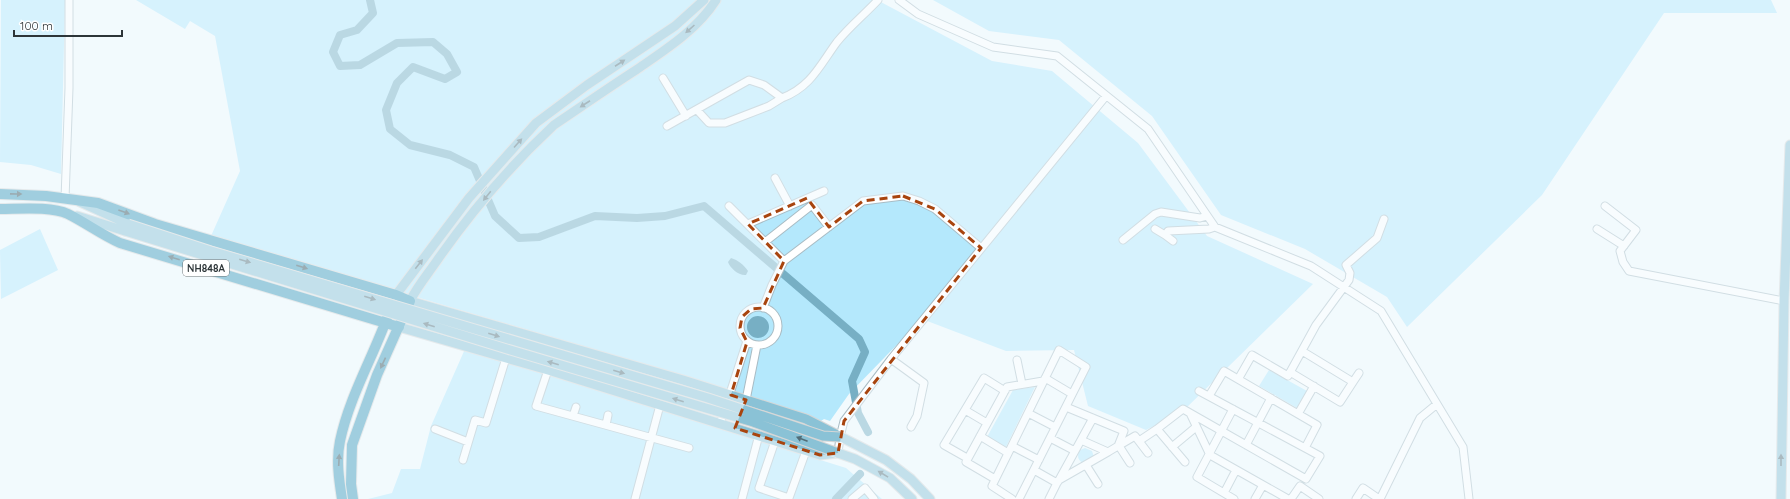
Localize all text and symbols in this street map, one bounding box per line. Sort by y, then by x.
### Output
scale bar [14,12,122,38]
text: 100 m [20,18,53,33]
one-way arrow [686,24,695,33]
one-way arrow [615,59,625,67]
one-way arrow [580,100,590,108]
one-way arrow [513,138,523,148]
one-way arrow [10,191,23,197]
one-way arrow [483,191,492,202]
one-way arrow [119,210,131,216]
one-way arrow [167,255,179,261]
one-way arrow [239,258,251,264]
one-way arrow [415,258,424,269]
road number: NH848A [183,260,229,276]
one-way arrow [296,264,308,270]
one-way arrow [364,295,376,301]
one-way arrow [422,322,434,328]
one-way arrow [489,332,501,338]
one-way arrow [380,357,386,368]
one-way arrow [547,360,559,366]
one-way arrow [613,369,625,375]
one-way arrow [672,397,684,403]
one-way arrow [795,435,807,441]
one-way arrow [1778,453,1784,466]
one-way arrow [335,454,342,466]
one-way arrow [877,470,889,477]

